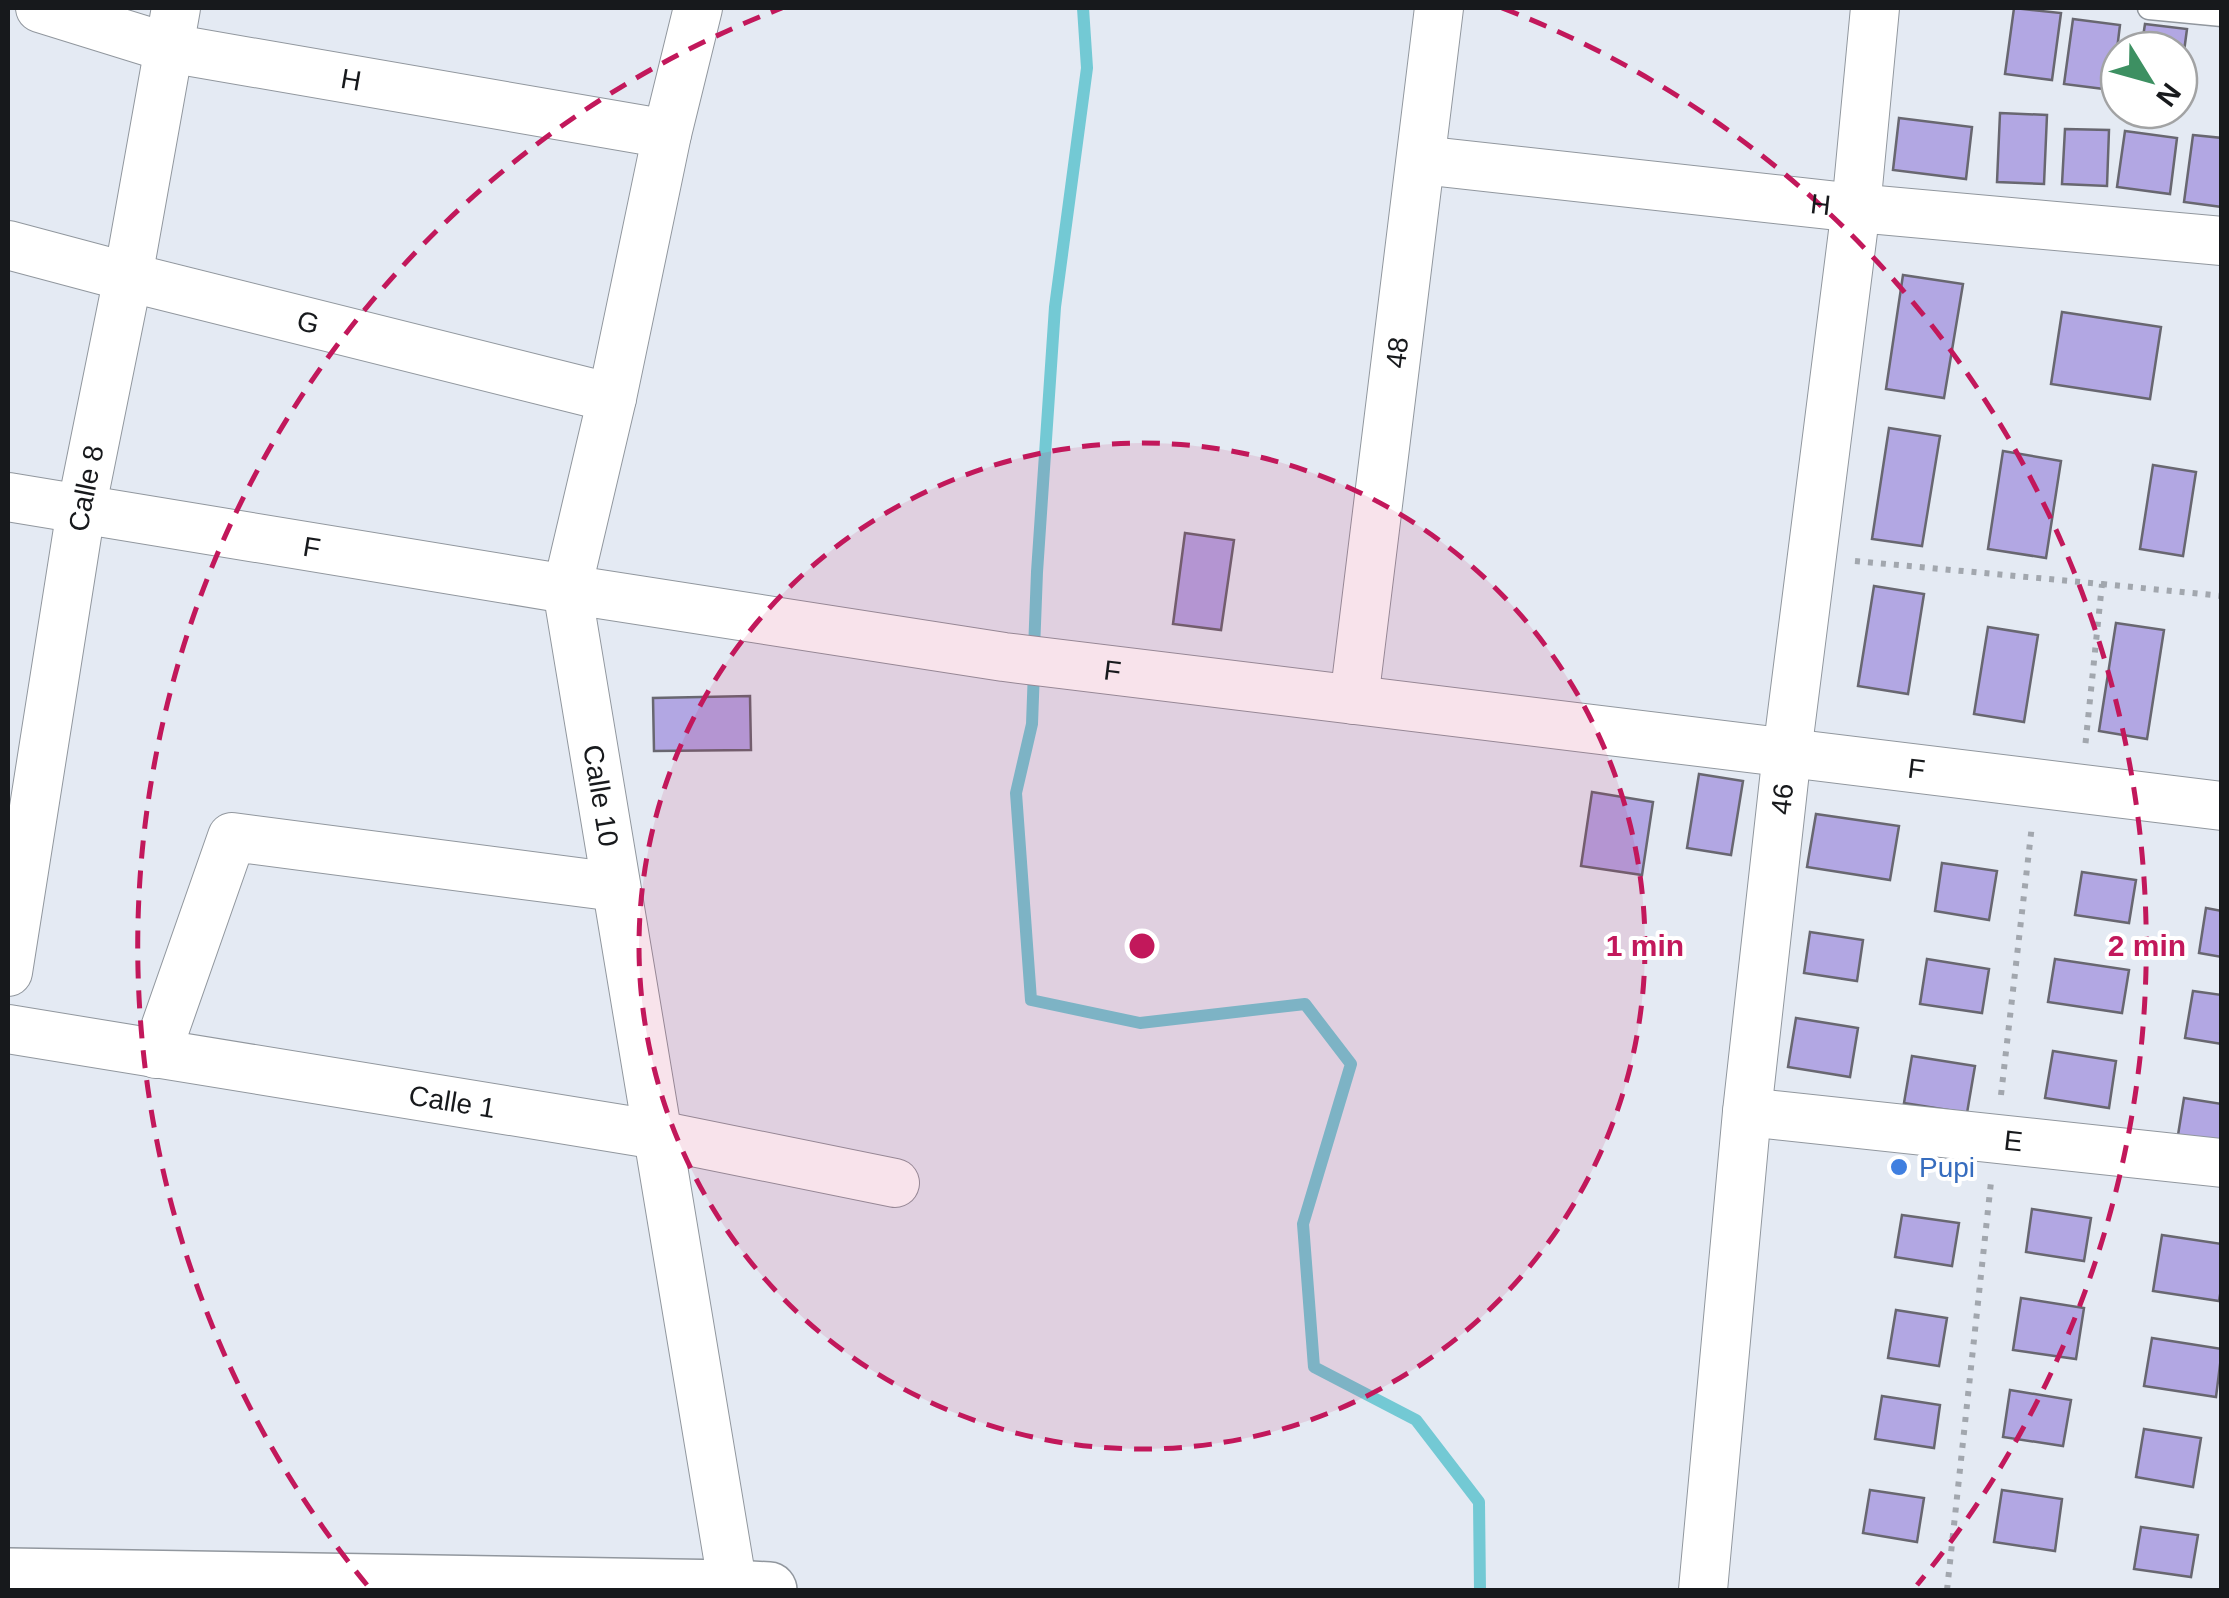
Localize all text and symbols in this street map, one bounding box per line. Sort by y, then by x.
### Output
north arrow [2099,30,2199,130]
street label: H [339,63,364,97]
text: N [2150,77,2187,112]
street label: H [1809,188,1832,221]
street label: G [294,305,322,340]
street label: 48 [1380,335,1414,370]
street label: Calle 8 [63,442,110,534]
street label: F [301,531,323,564]
street label: F [1102,654,1123,687]
street label: Calle 10 [577,742,625,849]
street label: F [1906,753,1927,786]
street label: 46 [1765,782,1800,816]
centre of rings [1124,928,1160,964]
text: 1 min [1606,929,1684,962]
text: 2 min [2108,929,2186,962]
street label: Calle 1 [407,1080,498,1124]
street label: E [2002,1125,2024,1158]
place label: Pupi [1919,1152,1975,1183]
marker: Pupi [1888,1156,1910,1178]

